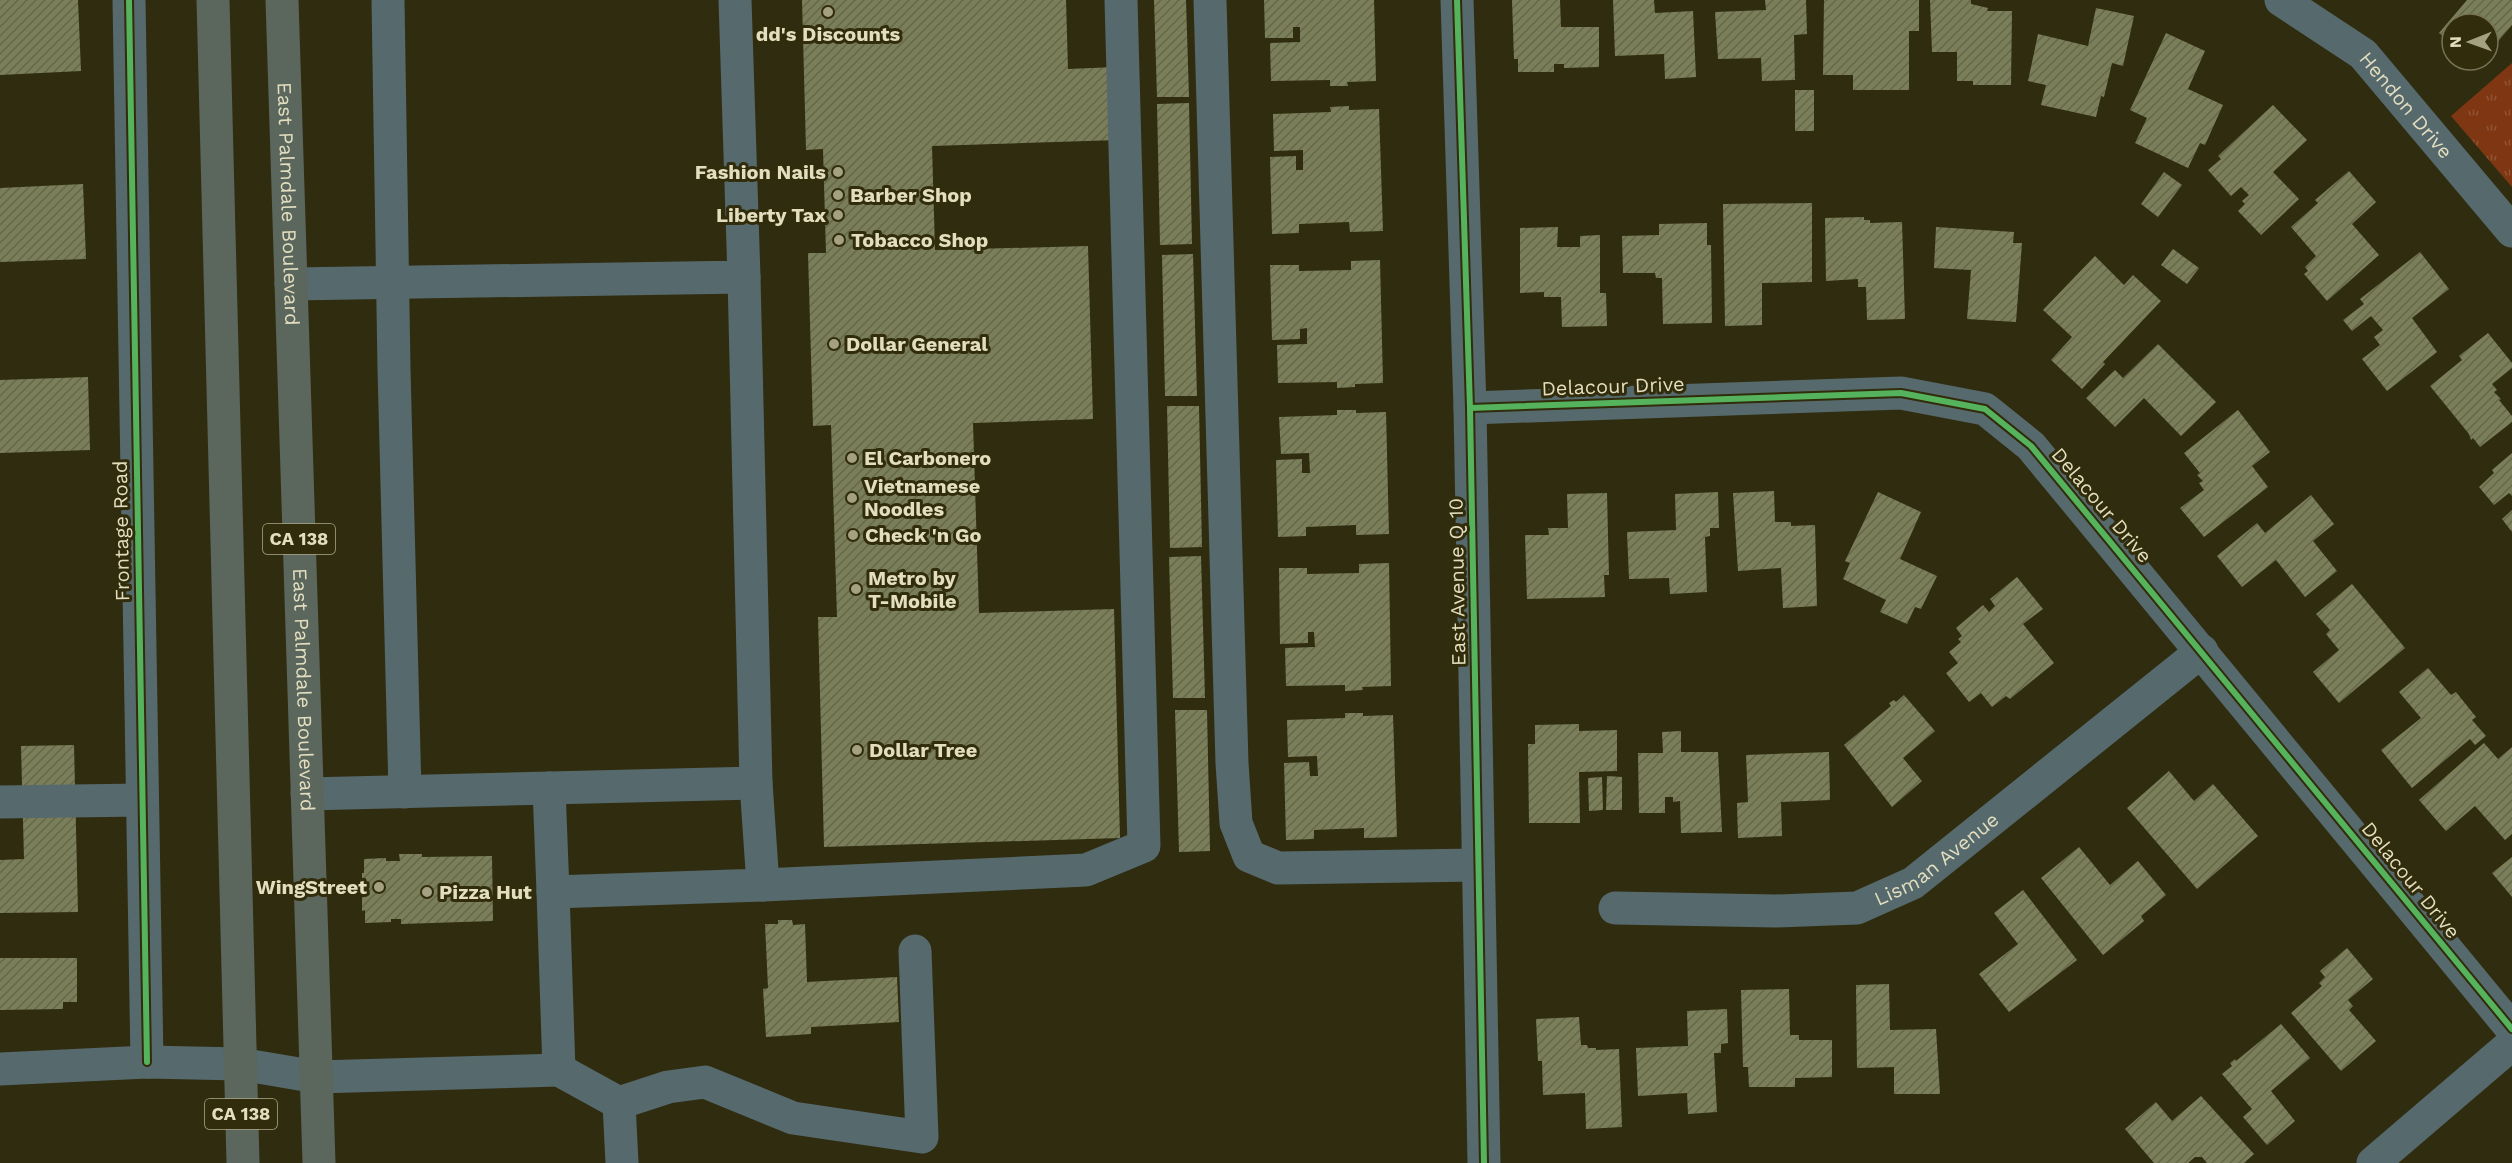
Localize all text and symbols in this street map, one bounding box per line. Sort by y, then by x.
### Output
marker: dd's Discounts [821,5,835,19]
north arrow [2440,12,2500,72]
place label: dd's Discounts [756,22,901,46]
text: N [2446,36,2465,48]
street label: Hendon Drive [2354,47,2458,163]
street label: East Palmdale Boulevard [273,82,304,326]
place label: Fashion Nails [695,160,826,184]
marker: Fashion Nails [831,165,845,179]
place label: Barber Shop [850,183,972,207]
marker: Barber Shop [831,188,845,202]
place label: Liberty Tax [716,203,826,227]
marker: Liberty Tax [831,208,845,222]
place label: Tobacco Shop [851,228,988,252]
marker: Tobacco Shop [832,233,846,247]
place label: Dollar General [846,332,988,356]
marker: Dollar General [827,337,841,351]
street label: Delacour Drive [1541,372,1685,400]
street label: Delacour Drive [2047,442,2157,568]
place label: El Carbonero [864,446,991,470]
marker: El Carbonero [845,451,859,465]
street label: Frontage Road [108,460,134,602]
place label: Vietnamese Noodles [864,474,980,521]
marker: Vietnamese Noodles [845,491,859,505]
street label: East Avenue Q 10 [1444,498,1470,666]
place label: Check 'n Go [865,523,981,547]
road number: CA 138 [263,524,335,554]
marker: Check 'n Go [846,528,860,542]
place label: Metro by T-Mobile [868,566,957,613]
street label: East Palmdale Boulevard [288,568,320,812]
marker: Metro by T-Mobile [849,582,863,596]
place label: Dollar Tree [869,738,977,762]
marker: Dollar Tree [850,743,864,757]
street label: Lisman Avenue [1871,807,2003,911]
street label: Delacour Drive [2357,817,2465,943]
place label: WingStreet [256,875,367,899]
marker: WingStreet [372,880,386,894]
place label: Pizza Hut [439,880,532,904]
marker: Pizza Hut [420,885,434,899]
road number: CA 138 [205,1099,277,1129]

